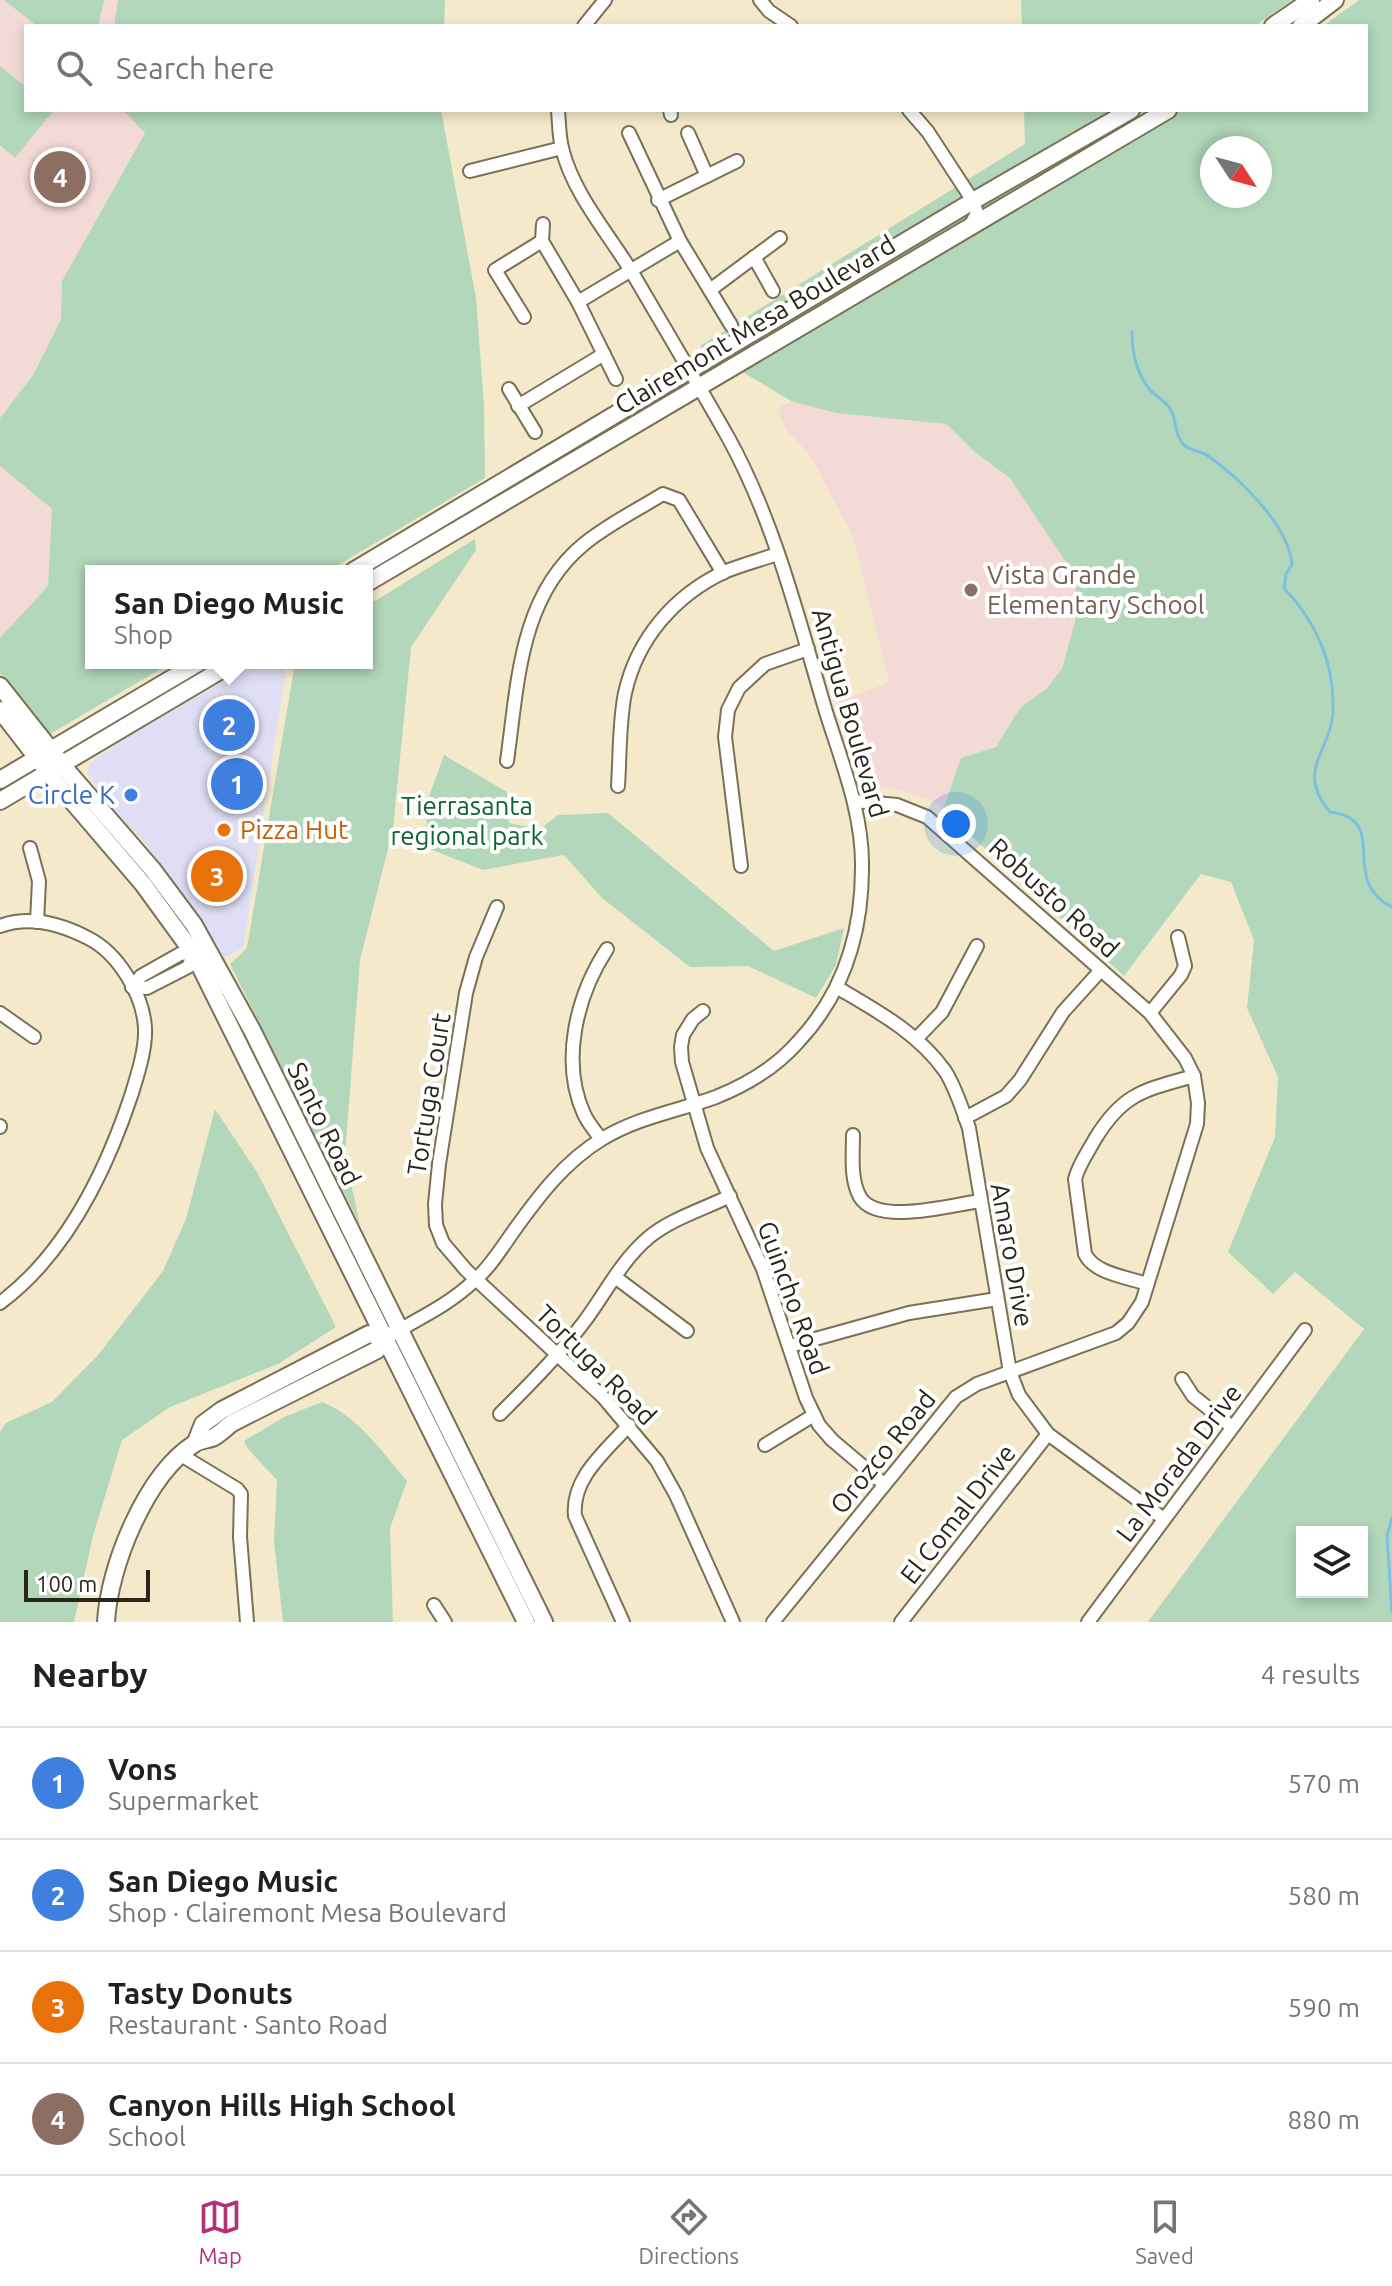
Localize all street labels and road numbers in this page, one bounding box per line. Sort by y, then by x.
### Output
street label: Clairemont Mesa Boulevard [609,229,900,420]
street label: Antigua Boulevard [807,605,894,821]
street label: Robusto Road [984,832,1125,963]
street label: Tortuga Court [401,1011,456,1177]
street label: Santo Road [282,1058,367,1190]
street label: Amaro Drive [986,1181,1039,1329]
street label: Guincho Road [752,1217,835,1379]
street label: Tortuga Road [530,1299,662,1431]
street label: La Morada Drive [1110,1378,1247,1547]
street label: Orozco Road [824,1384,941,1519]
street label: El Comal Drive [894,1438,1021,1589]

